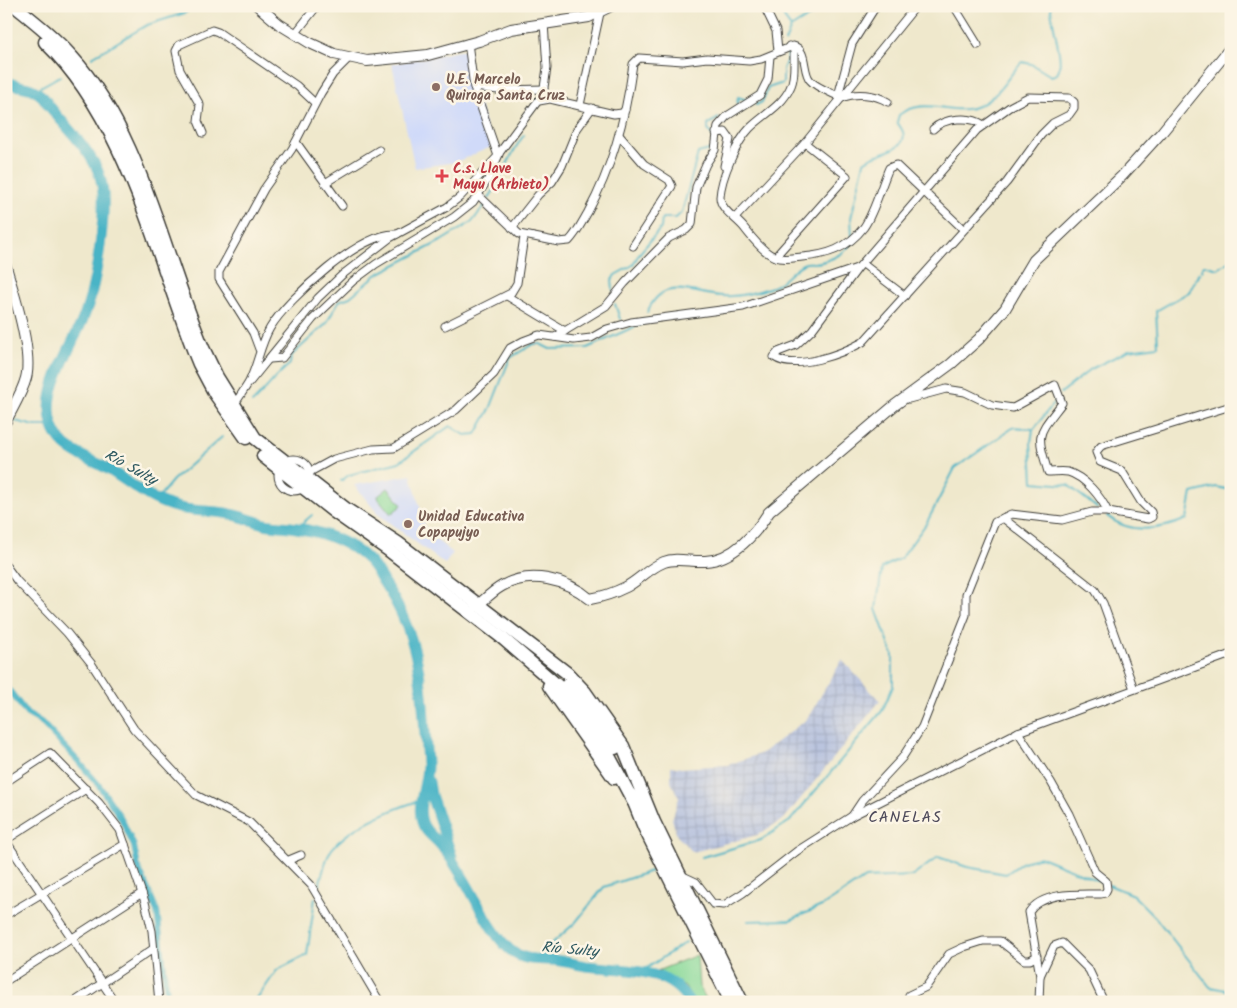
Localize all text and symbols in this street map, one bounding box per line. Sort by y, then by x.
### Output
place label: U.E. Marcelo Quiroga Santa Cruz [446,69,565,107]
marker: U.E. Marcelo Quiroga Santa Cruz [430,81,442,93]
place label: C.s. Llave Mayu (Arbieto) [453,158,549,196]
marker: C.s. Llave Mayu (Arbieto) [435,169,449,183]
water label: Río Sulty [100,444,163,493]
place label: Unidad Educativa Copapujyo [418,506,524,544]
marker: Unidad Educativa Copapujyo [402,518,414,530]
district label: CANELAS [868,805,942,830]
water label: Río Sulty [541,936,601,965]

